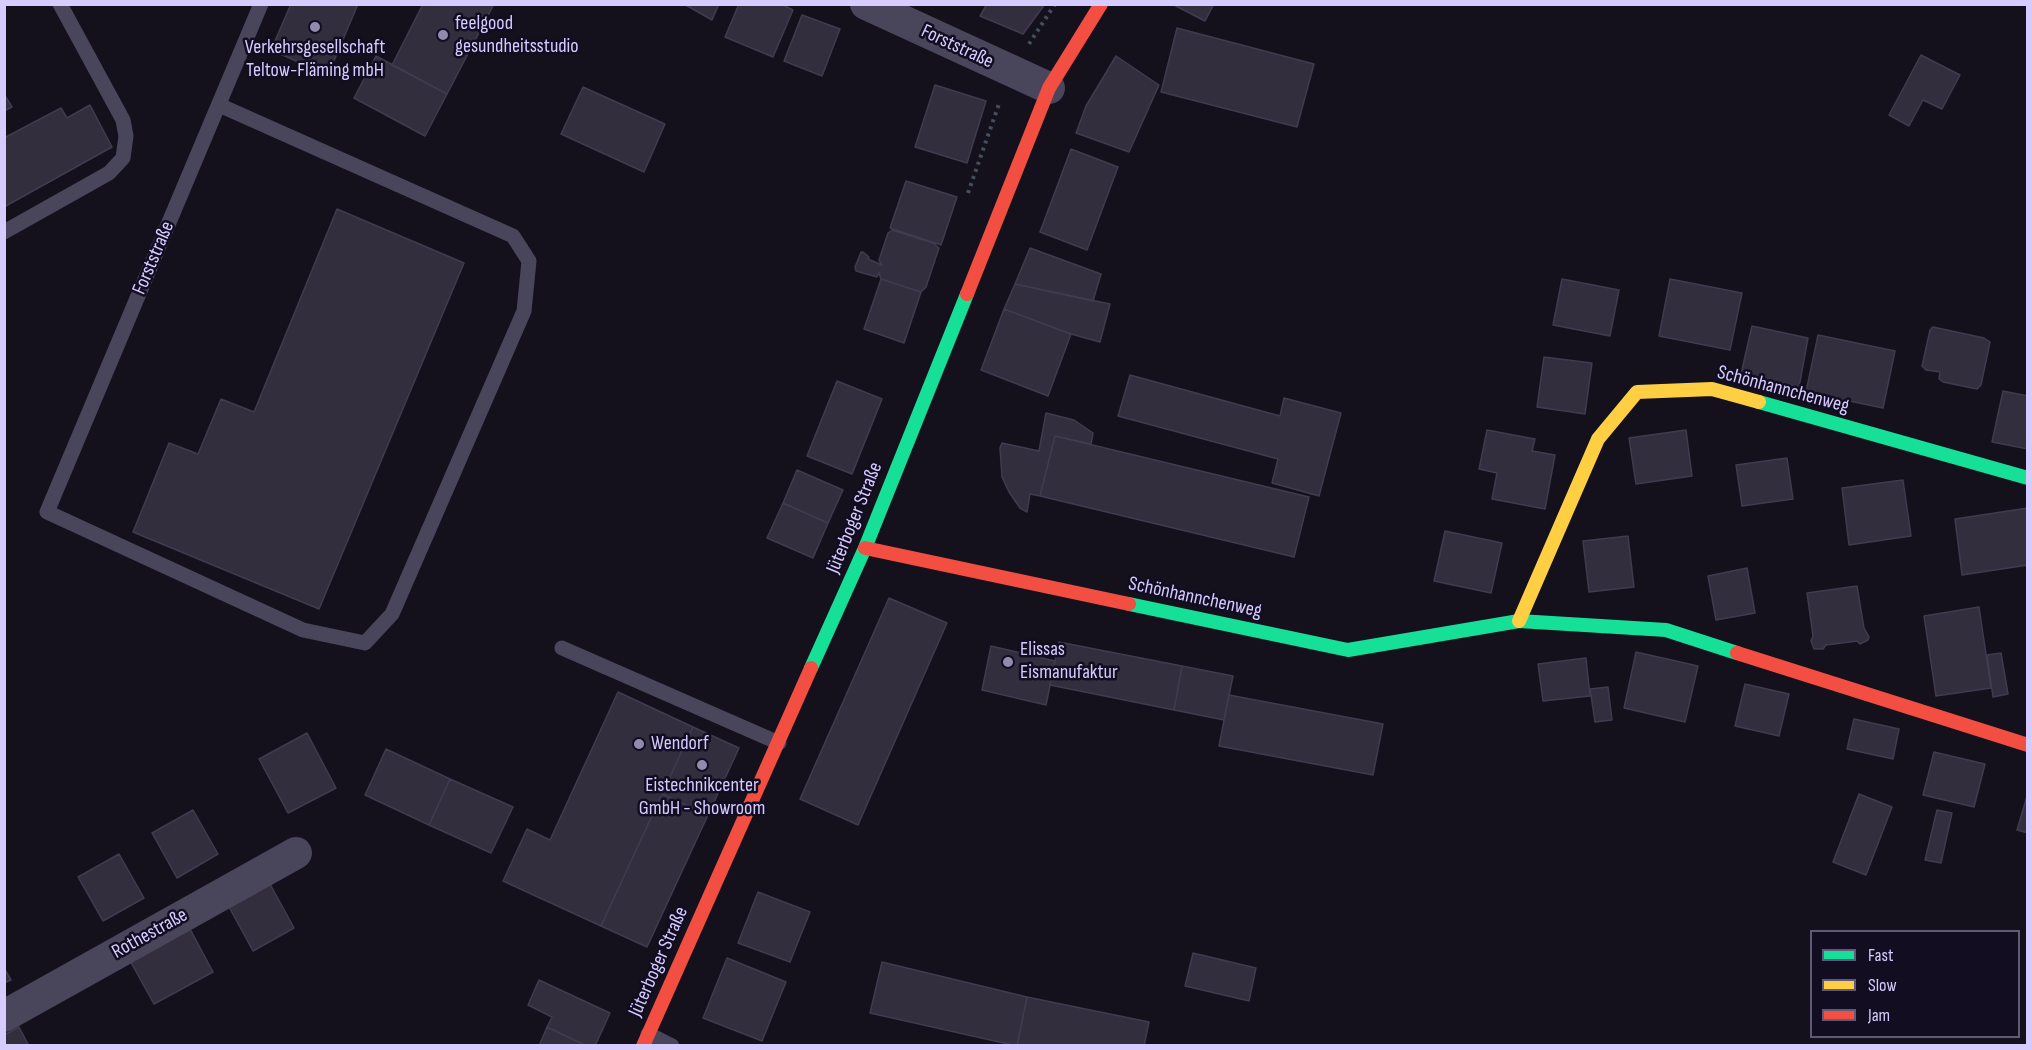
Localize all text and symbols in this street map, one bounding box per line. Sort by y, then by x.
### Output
place label: feelgood gesundheitsstudio [455,12,579,59]
marker: Verkehrsgesellschaft Teltow-Fläming mbH [308,20,322,34]
street label: Forststraße [917,20,997,74]
marker: feelgood gesundheitsstudio [436,28,450,42]
place label: Verkehrsgesellschaft Teltow-Fläming mbH [245,36,385,83]
street label: Forststraße [128,218,180,298]
street label: Schönhannchenweg [1714,361,1852,419]
street label: Jüterboger Straße [822,459,888,577]
street label: Schönhannchenweg [1126,572,1264,624]
place label: Elissas Eismanufaktur [1020,638,1118,685]
marker: Elissas Eismanufaktur [1001,655,1015,669]
place label: Wendorf [651,732,709,756]
marker: Wendorf [632,737,646,751]
marker: Eistechnikcenter GmbH - Showroom [695,758,709,772]
place label: Eistechnikcenter GmbH - Showroom [639,774,765,821]
street label: Rothestraße [108,903,192,965]
street label: Jüterboger Straße [624,903,694,1021]
legend [1810,930,2020,1038]
text: Fast [1868,945,1893,966]
text: Slow [1868,975,1897,996]
text: Jam [1868,1005,1890,1026]

